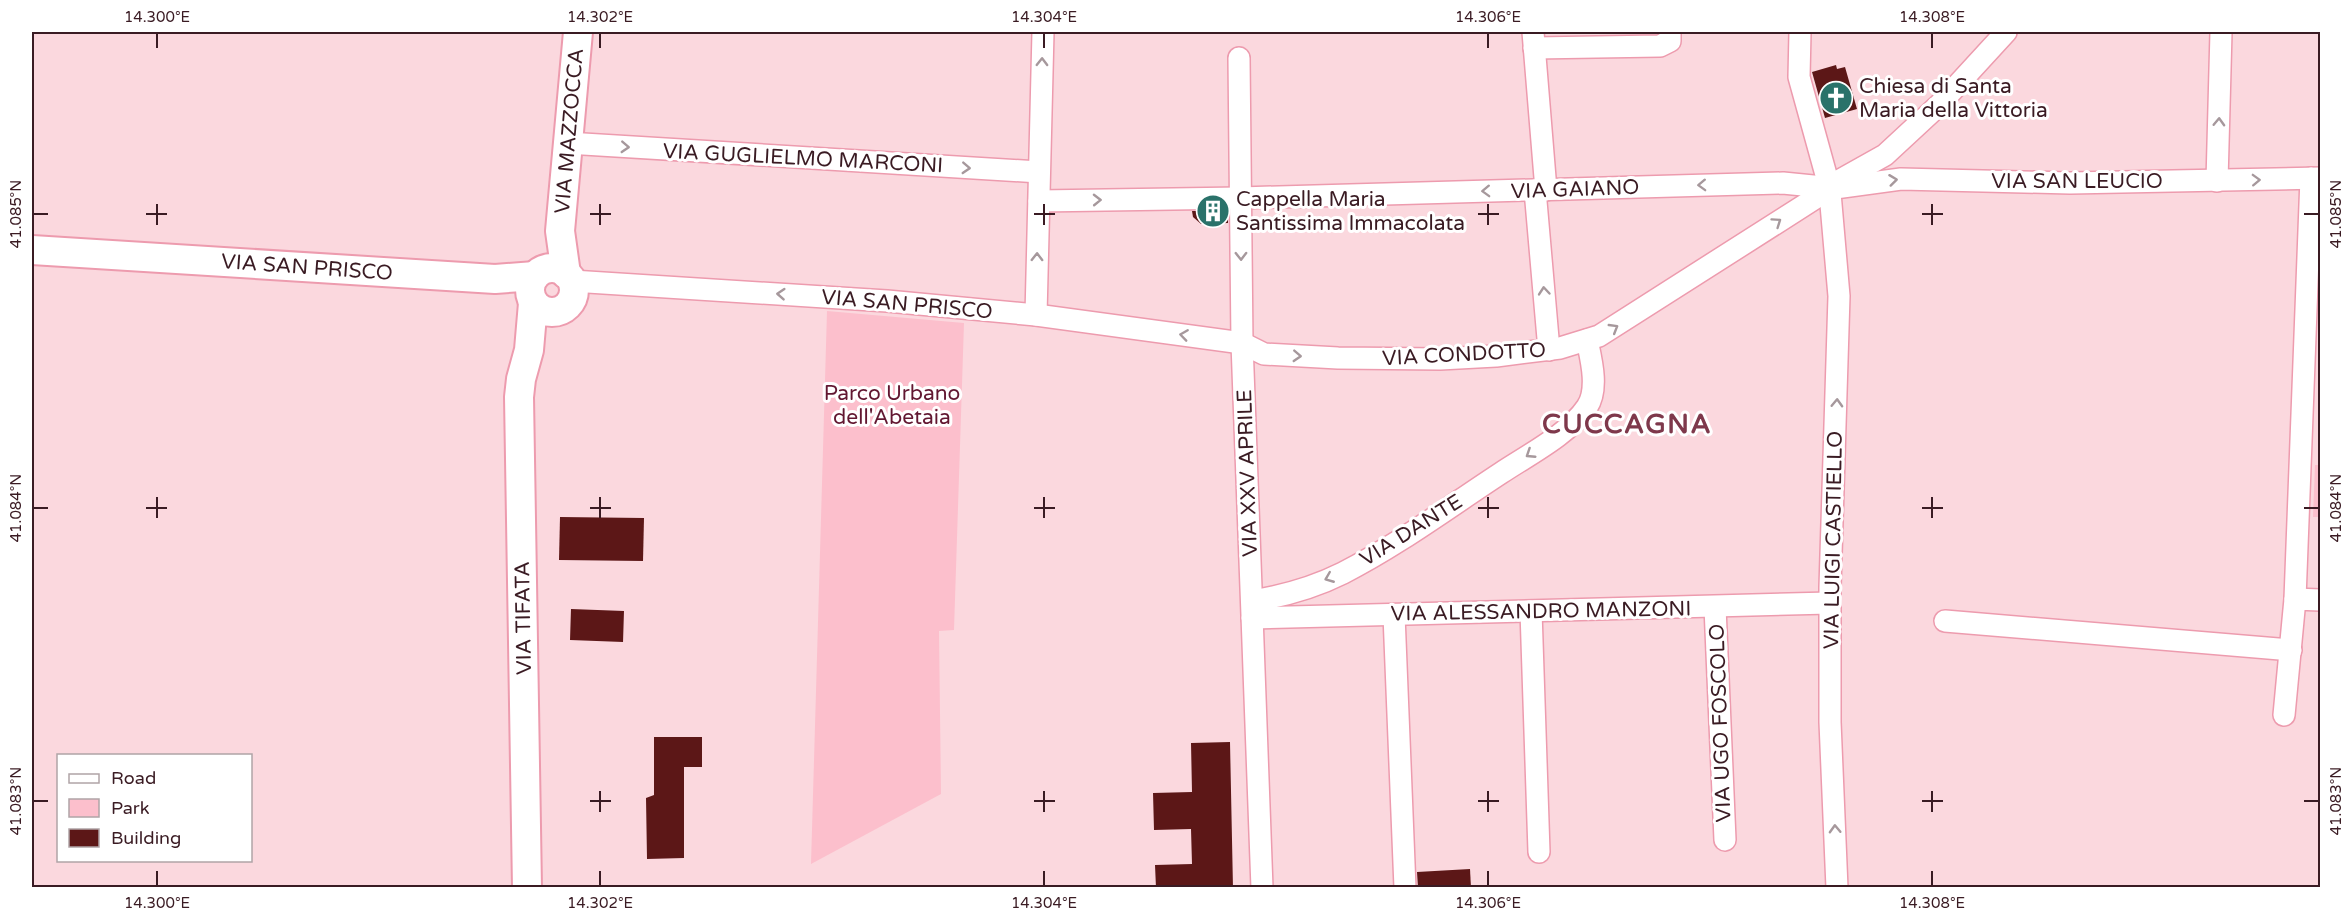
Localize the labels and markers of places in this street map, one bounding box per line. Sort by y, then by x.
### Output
place label: Chiesa di Santa Maria della Vittoria [1859,74,2048,123]
church icon: Chiesa di Santa Maria della Vittoria [1818,80,1854,116]
place label: Cappella Maria Santissima Immacolata [1236,187,1465,236]
building icon: Cappella Maria Santissima Immacolata [1195,193,1231,229]

